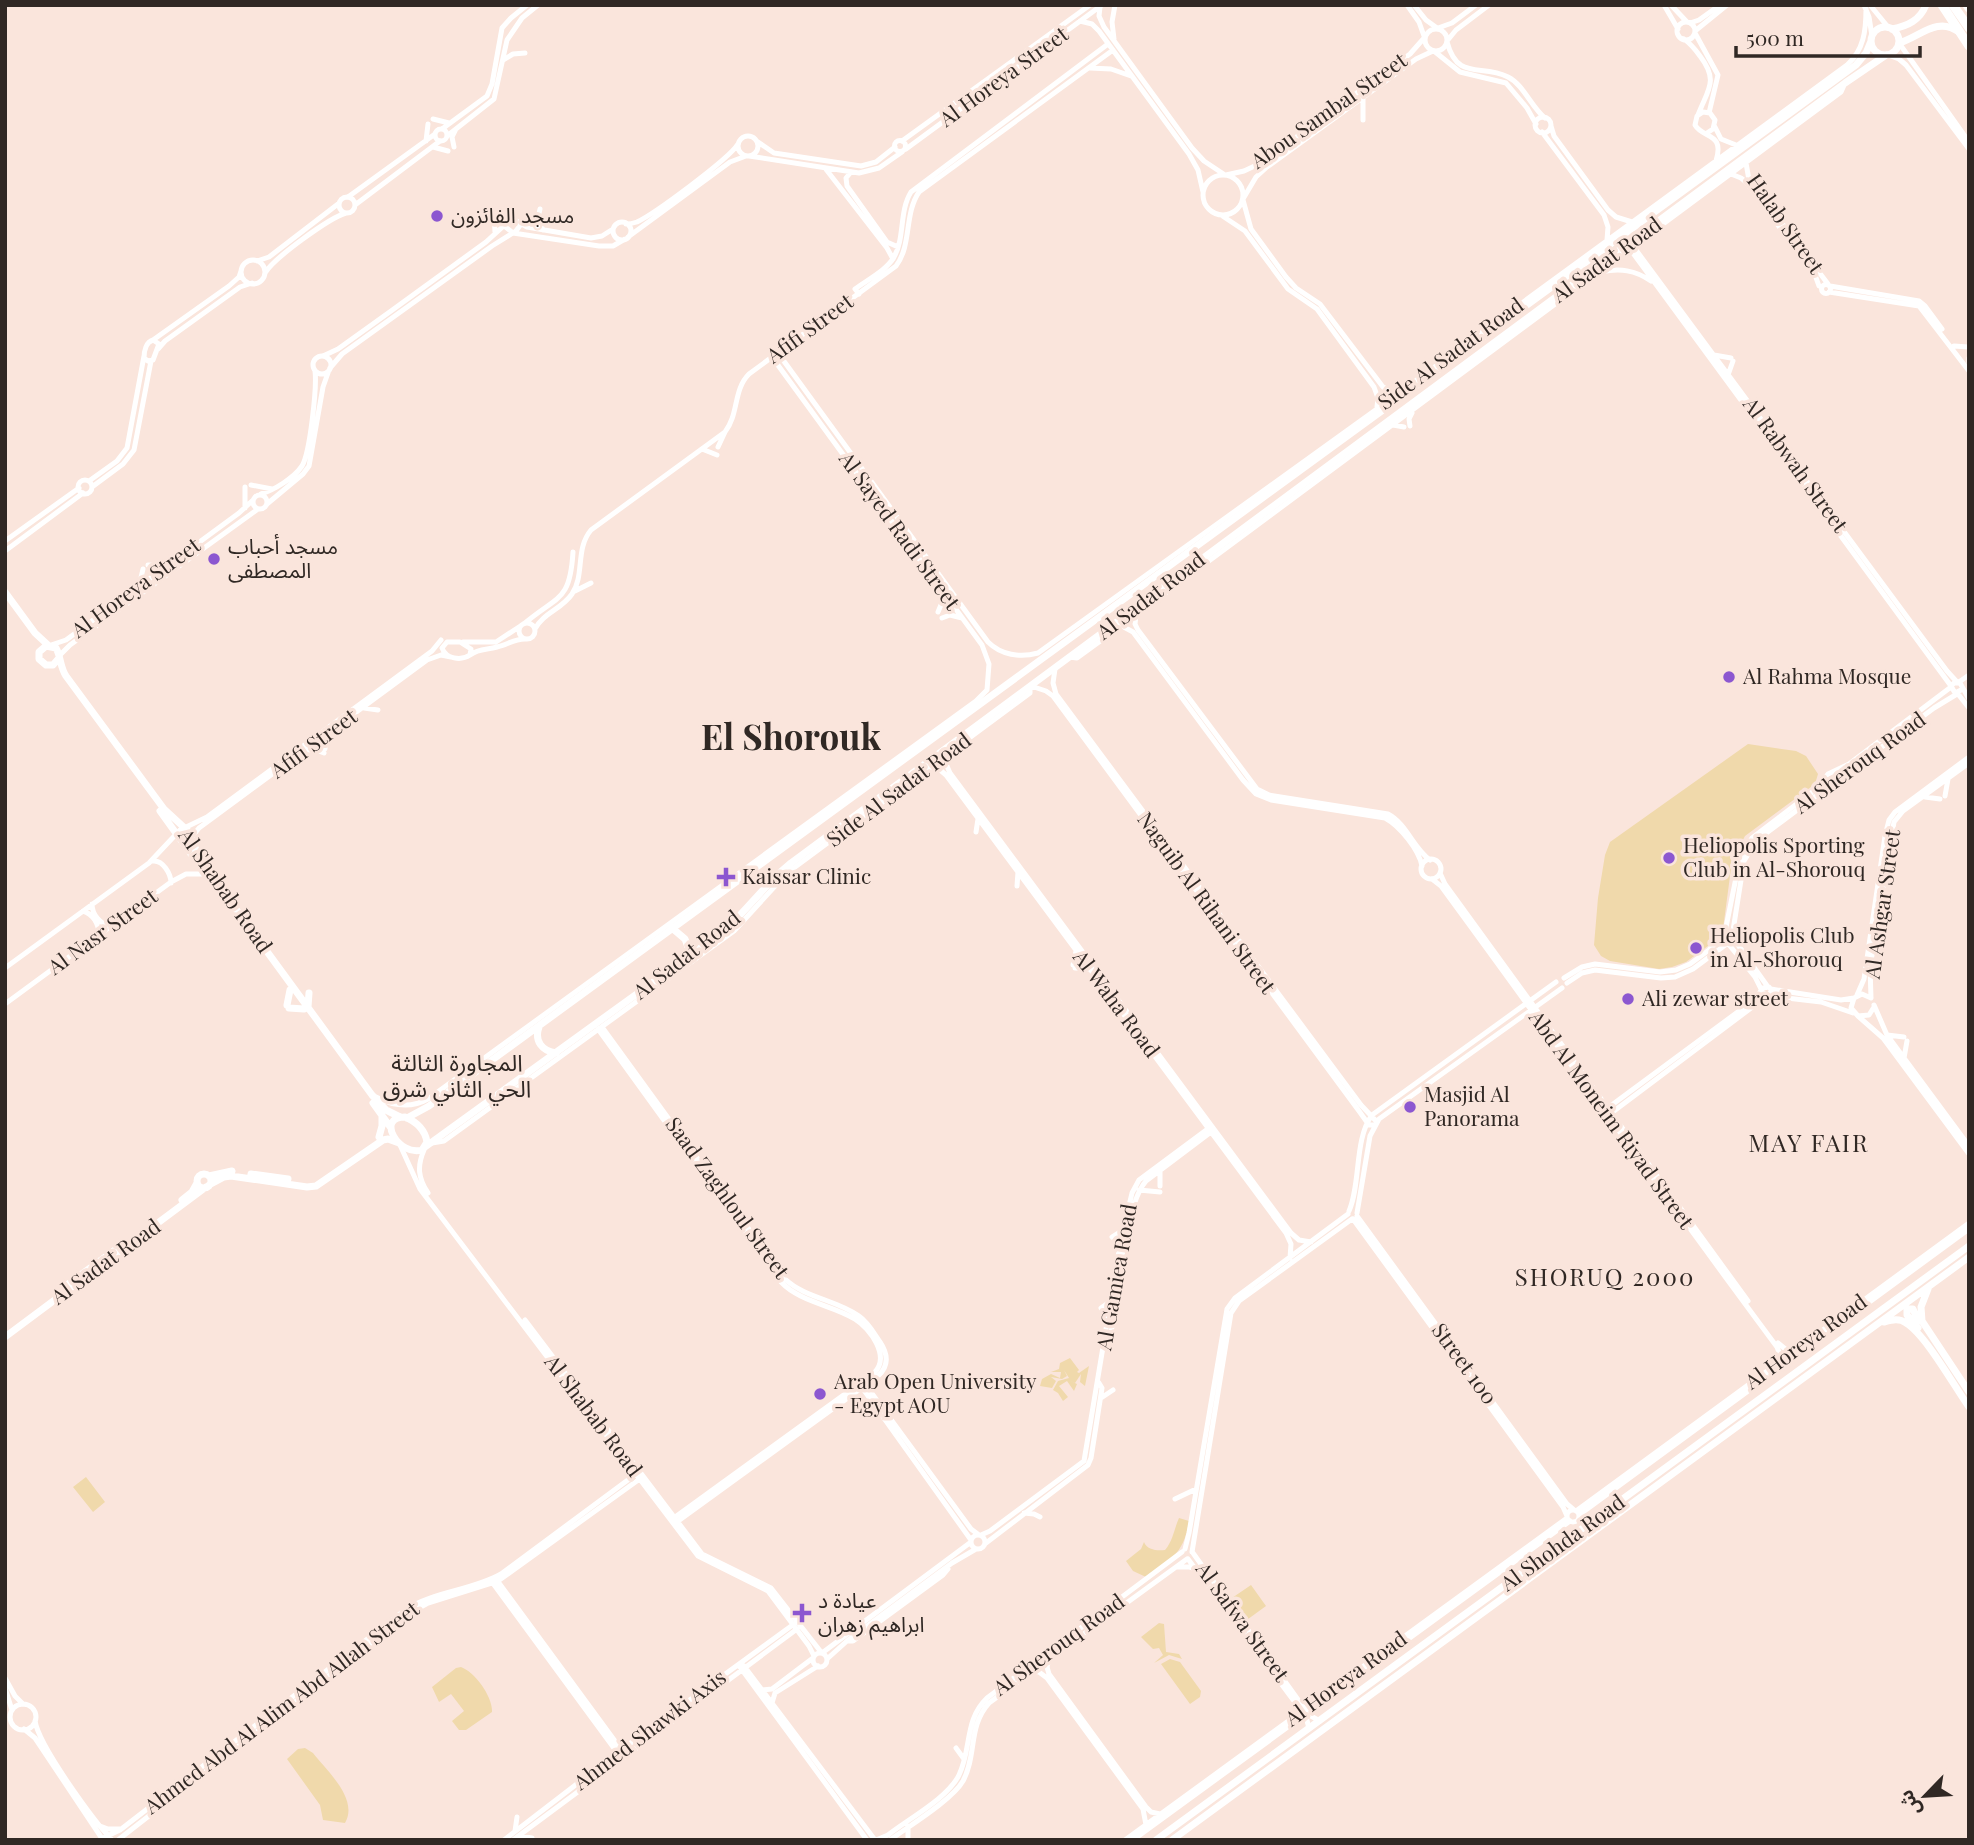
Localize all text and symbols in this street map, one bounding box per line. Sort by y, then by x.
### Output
scale bar [1736,14,1920,58]
street label: Al Horeya Street [932,19,1073,132]
text: 500 m [1746,23,1804,51]
street label: Abou Sambal Street [1244,45,1412,174]
street label: Halab Street [1742,167,1832,279]
place label: مسجد الفائزون [451,200,574,228]
marker: مسجد الفائزون [429,208,445,224]
street label: Al Sadat Road [1545,209,1666,308]
street label: Afifi Street [759,286,858,369]
street label: Side Al Sadat Road [1371,290,1528,415]
street label: Al Rabwah Street [1737,390,1855,538]
street label: Al Sayed Radi Street [833,444,968,615]
street label: Al Horeya Street [64,530,205,643]
place label: مسجد أحباب المصطفى [228,531,338,583]
street label: Al Sadat Road [1089,544,1210,645]
marker: مسجد أحباب المصطفى [206,551,222,567]
place label: Al Rahma Mosque [1742,661,1911,689]
marker: Al Rahma Mosque [1721,669,1737,685]
street label: Afifi Street [263,701,362,784]
street label: Al Sherouq Road [1787,704,1930,819]
district label: El Shorouk [701,712,881,759]
street label: Side Al Sadat Road [820,725,976,852]
street label: Naguib Al Rihani Street [1132,805,1283,999]
street label: Al Shabab Road [173,821,280,958]
street label: Al Ashgar Street [1857,827,1905,981]
place label: Heliopolis Sporting Club in Al-Shorouq [1683,830,1865,882]
marker: Heliopolis Sporting Club in Al-Shorouq [1661,850,1677,866]
place label: Kaissar Clinic [742,861,871,889]
marker: Kaissar Clinic [716,867,736,887]
street label: Al Nasr Street [41,881,163,980]
street label: Al Sadat Road [626,903,745,1005]
place label: Heliopolis Club in Al-Shorouq [1710,920,1855,972]
marker: Heliopolis Club in Al-Shorouq [1688,940,1704,956]
street label: Al Waha Road [1067,943,1167,1062]
place label: Ali zewar street [1641,983,1789,1011]
marker: Ali zewar street [1620,991,1636,1007]
street label: Abd Al Moneim Riyad Street [1523,1003,1702,1234]
district label: المجاورة الثالثة الحي الثاني شرق [383,1046,531,1106]
place label: Masjid Al Panorama [1424,1079,1520,1131]
marker: Masjid Al Panorama [1402,1099,1418,1115]
street label: Saad Zaghloul Street [661,1110,797,1284]
district label: MAY FAIR [1748,1126,1870,1158]
street label: Al Gamiea Road [1088,1201,1142,1353]
street label: Al Sadat Road [44,1211,165,1310]
district label: SHORUQ 2000 [1515,1260,1695,1292]
street label: Al Horeya Road [1737,1287,1872,1395]
street label: Street 100 [1427,1316,1505,1409]
street label: Al Shabab Road [539,1347,650,1481]
place label: Arab Open University - Egypt AOU [833,1366,1037,1418]
marker: Arab Open University - Egypt AOU [812,1386,828,1402]
street label: Al Shohda Road [1493,1487,1630,1597]
street label: Al Safwa Street [1190,1555,1297,1687]
place label: عيادة د ابراهيم زهران [818,1585,924,1640]
street label: Al Sherouq Road [986,1586,1129,1701]
street label: Ahmed Abd Al Alim Abd Allah Street [137,1593,424,1820]
marker: عيادة د ابراهيم زهران [792,1603,812,1623]
street label: Al Horeya Road [1277,1624,1412,1732]
street label: Ahmed Shawki Axis [566,1662,731,1796]
north arrow [1890,1761,1960,1831]
text: ش [1891,1786,1926,1821]

